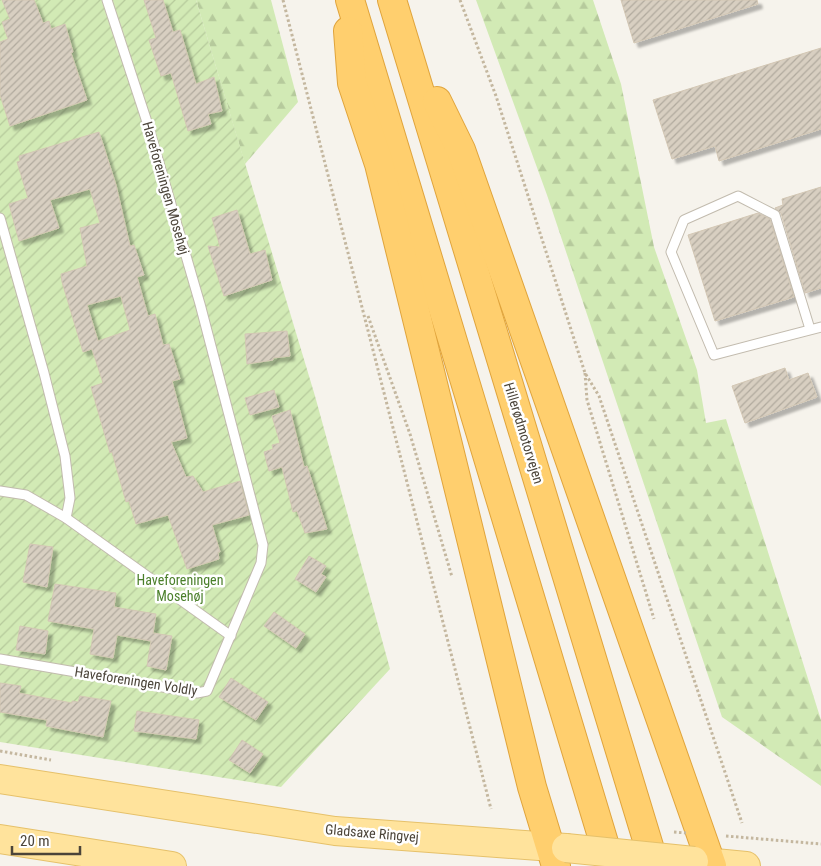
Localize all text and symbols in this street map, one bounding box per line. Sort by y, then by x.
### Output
street label: Haveforeningen Mosehøj [139,120,193,256]
street label: Hillerødmotorvejen [501,380,547,486]
park label: Haveforeningen Mosehøj [137,572,223,604]
street label: Haveforeningen Voldly [74,663,199,699]
street label: Gladsaxe Ringvej [325,821,419,845]
scale bar [12,824,80,856]
text: 20 m [20,832,50,850]

